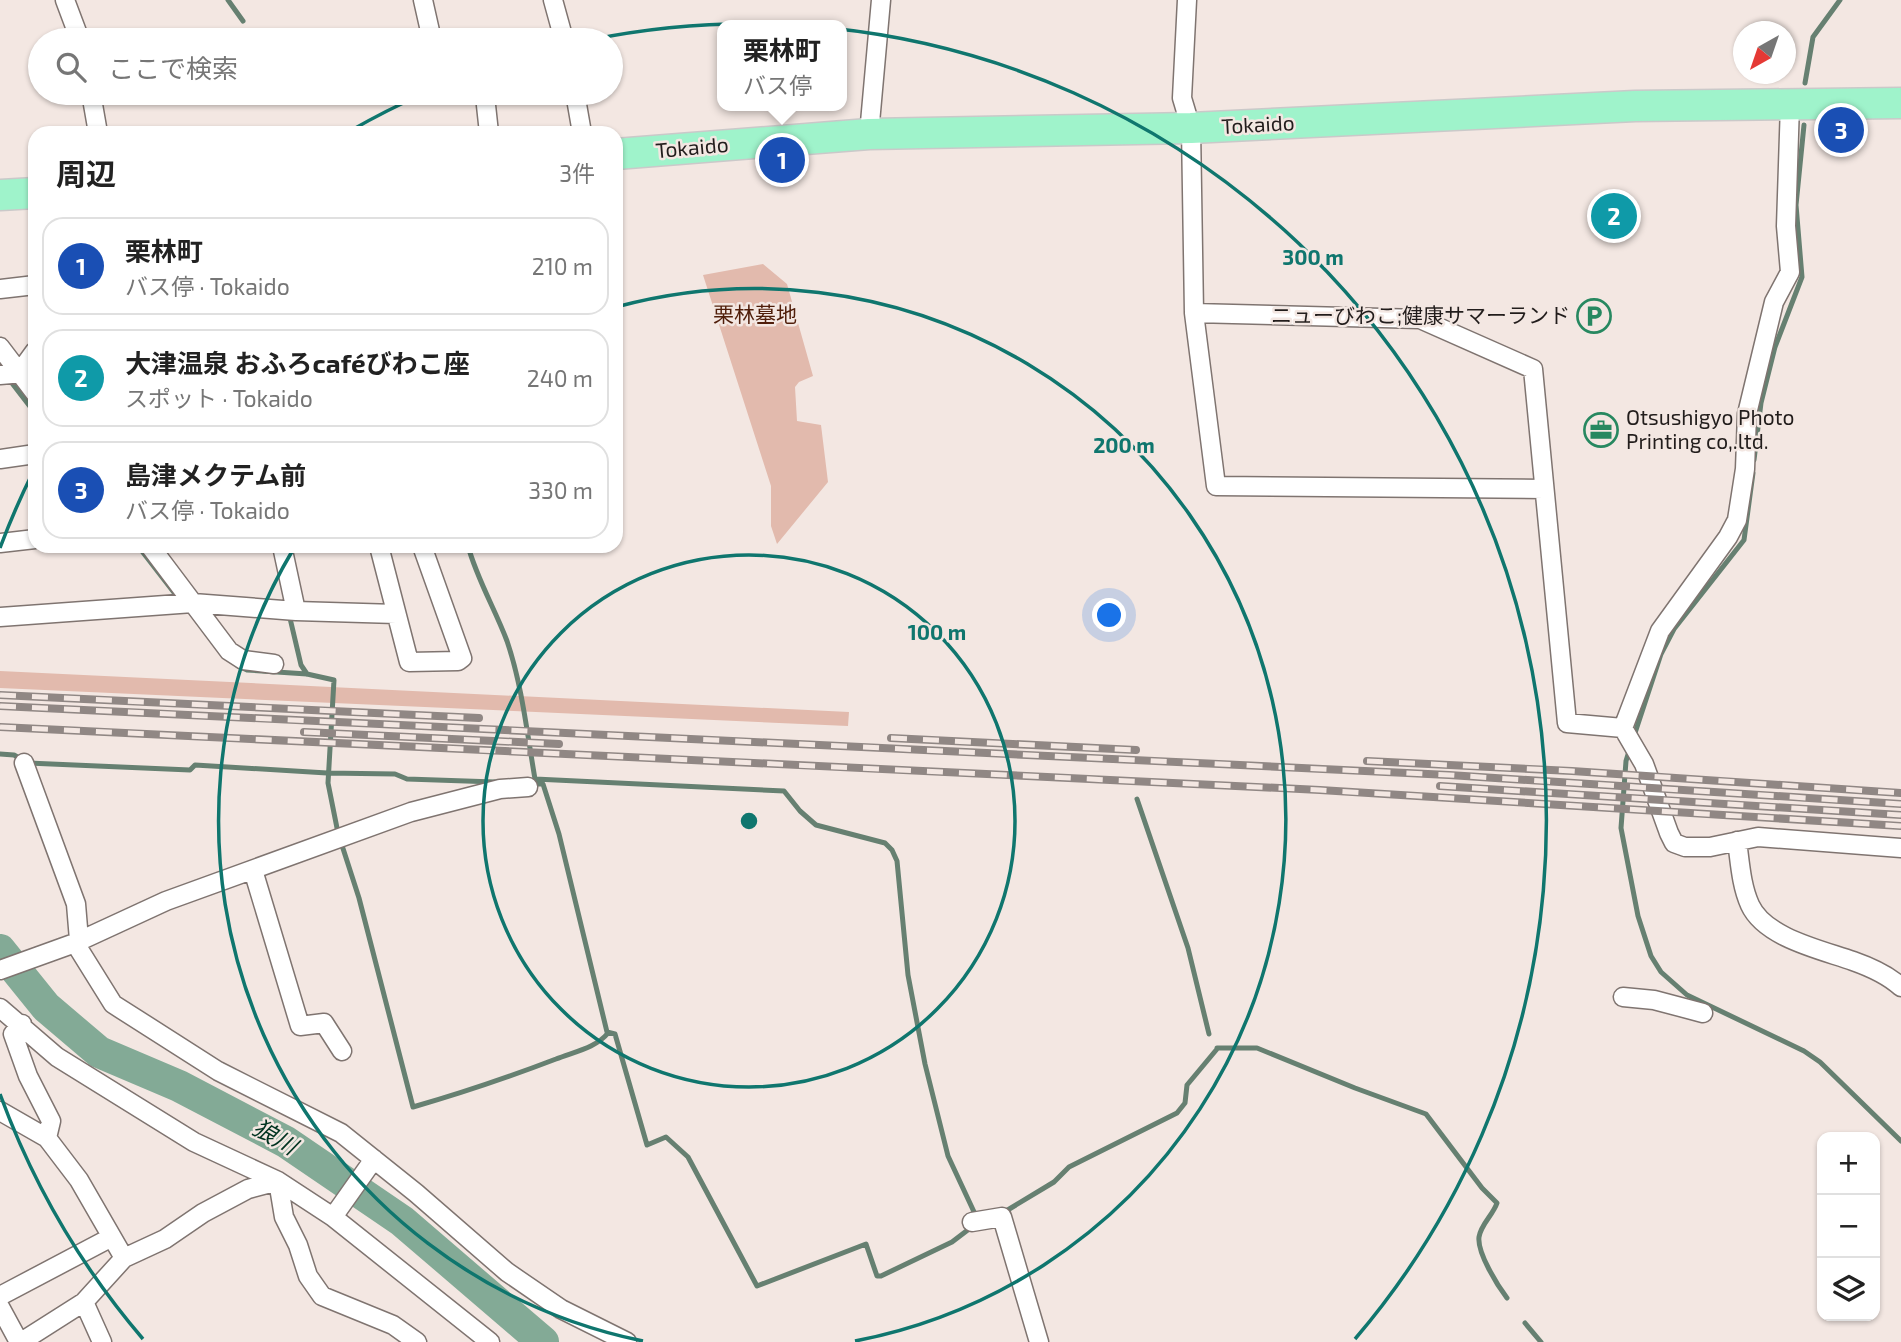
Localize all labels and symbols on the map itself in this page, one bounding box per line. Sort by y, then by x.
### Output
north arrow [1733,21,1796,84]
pin: 3 [1818,104,1864,156]
street label: Tokaido [1221,109,1295,138]
street label: Tokaido [654,131,729,162]
pin: 1 [759,134,805,186]
pin: 2 [1591,190,1637,242]
text: 300 m [1282,244,1344,269]
parking icon: ニューびわこ;健康サマーランド [1575,297,1613,335]
park label: 栗林墓地 [713,301,797,326]
place label: ニューびわこ;健康サマーランド [1271,302,1570,327]
place label: Otsushigyo Photo Printing co,.ltd. [1626,404,1794,453]
office icon: Otsushigyo Photo Printing co,.ltd. [1582,411,1620,449]
text: 200 m [1093,432,1155,457]
your location [1092,598,1126,632]
text: 100 m [908,619,966,644]
centre of rings [737,809,761,833]
water label: 狼川 [249,1113,305,1161]

